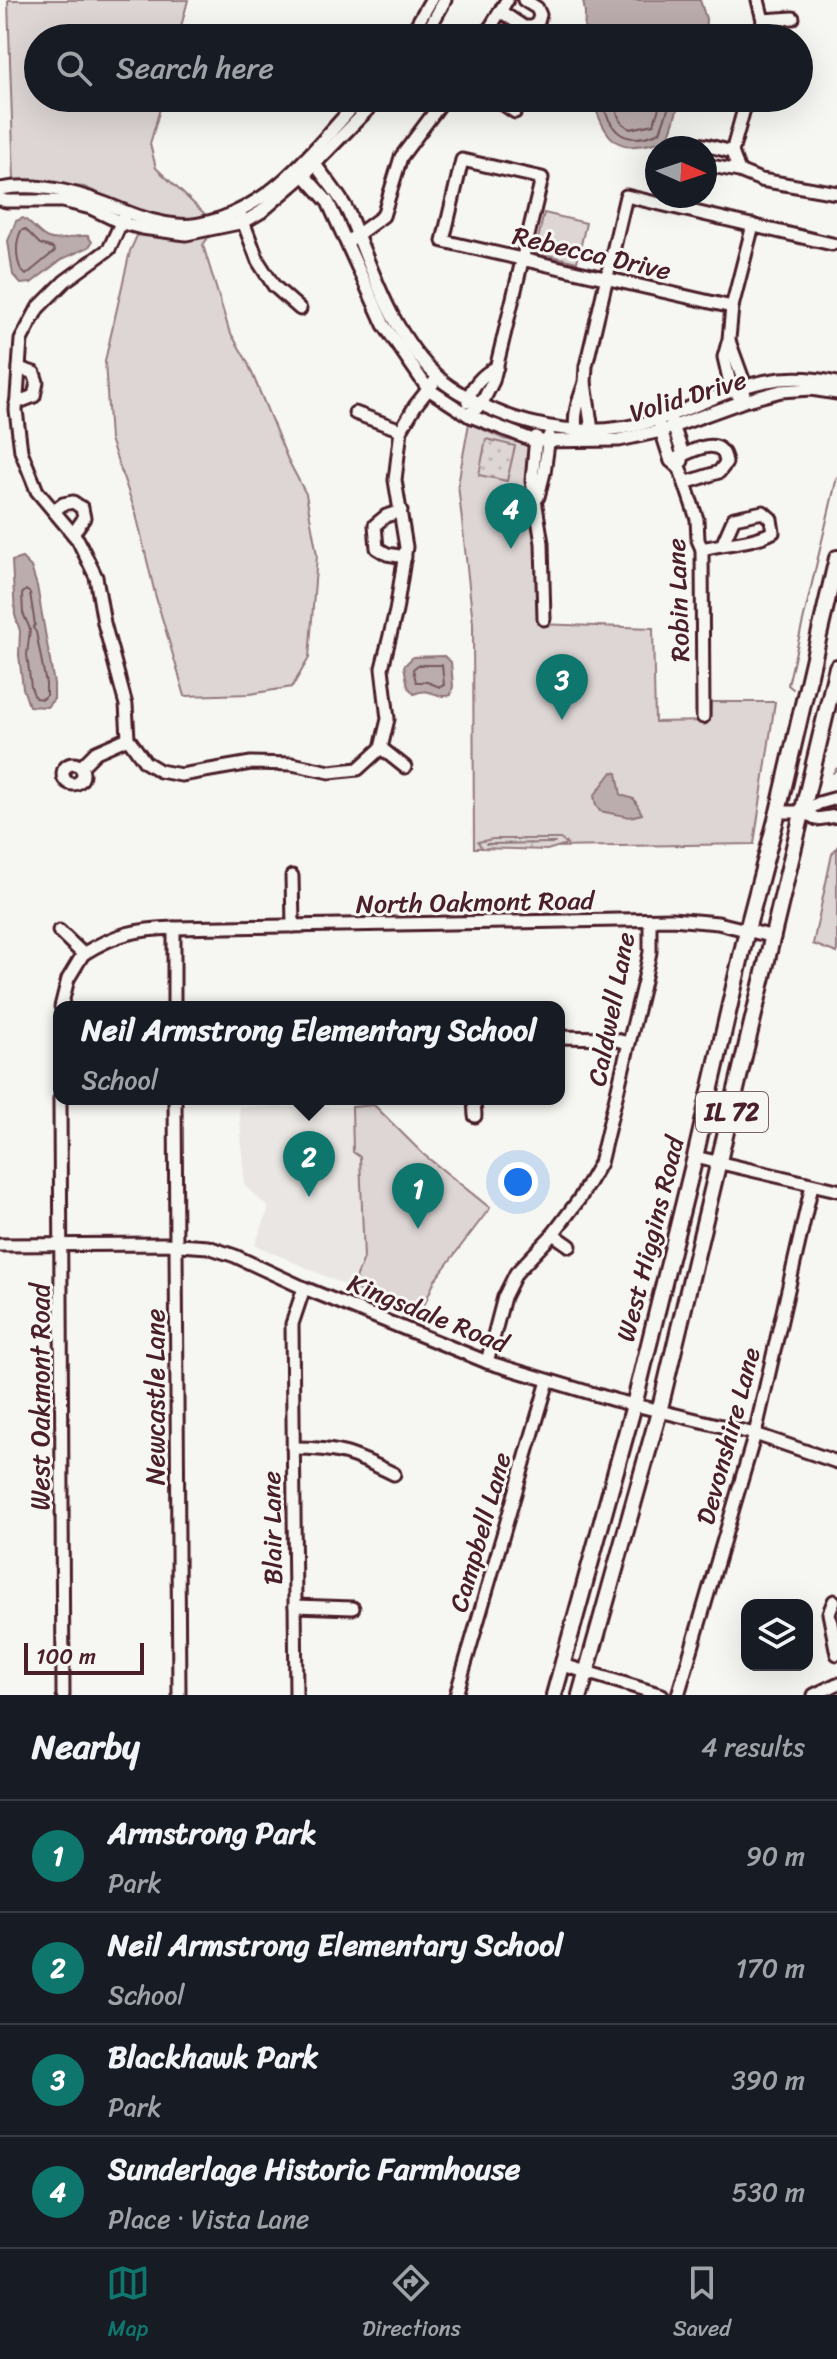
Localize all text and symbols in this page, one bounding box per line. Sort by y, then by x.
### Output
search box [24,24,813,112]
text: Search here [116,41,274,95]
icon: search [52,46,96,90]
north arrow [645,136,717,208]
street label: Rebecca Drive [508,212,676,294]
street label: Volid Drive [624,356,752,436]
pin: 4 [485,483,537,549]
street label: Robin Lane [653,537,703,663]
pin: 3 [536,654,588,720]
street label: North Oakmont Road [356,877,597,927]
street label: Caldwell Lane [574,928,648,1090]
popup [53,1001,565,1105]
text: Neil Armstrong Elementary School [81,1003,537,1057]
text: School [81,1057,158,1103]
road number: IL 72 [696,1092,768,1132]
street label: West Higgins Road [602,1129,698,1346]
pin: 2 [283,1131,335,1197]
your location [498,1162,538,1202]
pin: 1 [392,1163,444,1229]
street label: Kingsdale Road [341,1260,518,1367]
street label: West Oakmont Road [17,1281,63,1511]
street label: Newcastle Lane [132,1309,178,1485]
street label: Devonshire Lane [682,1342,774,1530]
street label: Campbell Lane [435,1447,525,1617]
street label: Blair Lane [248,1471,296,1585]
map controls [741,1599,813,1671]
button: layers [741,1599,813,1671]
text: 100 m [36,1637,96,1676]
scale bar [24,1639,144,1675]
text: Nearby [32,1717,140,1777]
text: 4 results [701,1724,805,1770]
text: Armstrong Park [108,1806,317,1860]
text: 1 [52,1833,64,1879]
text: 90 m [746,1833,805,1879]
text: Park [108,1860,161,1906]
text: Neil Armstrong Elementary School [108,1918,563,1972]
text: 2 [50,1945,66,1991]
text: 170 m [736,1945,805,1991]
text: School [108,1972,185,2018]
text: Blackhawk Park [108,2030,318,2084]
text: 3 [51,2057,65,2103]
text: 390 m [732,2057,805,2103]
text: Park [108,2084,161,2130]
text: Sunderlage Historic Farmhouse [108,2142,520,2196]
text: 4 [50,2169,66,2215]
text: 530 m [732,2169,805,2215]
text: Place · Vista Lane [108,2196,309,2242]
tab: Map [106,2261,150,2348]
tab: Directions [362,2261,461,2348]
tab: Saved [673,2261,731,2348]

